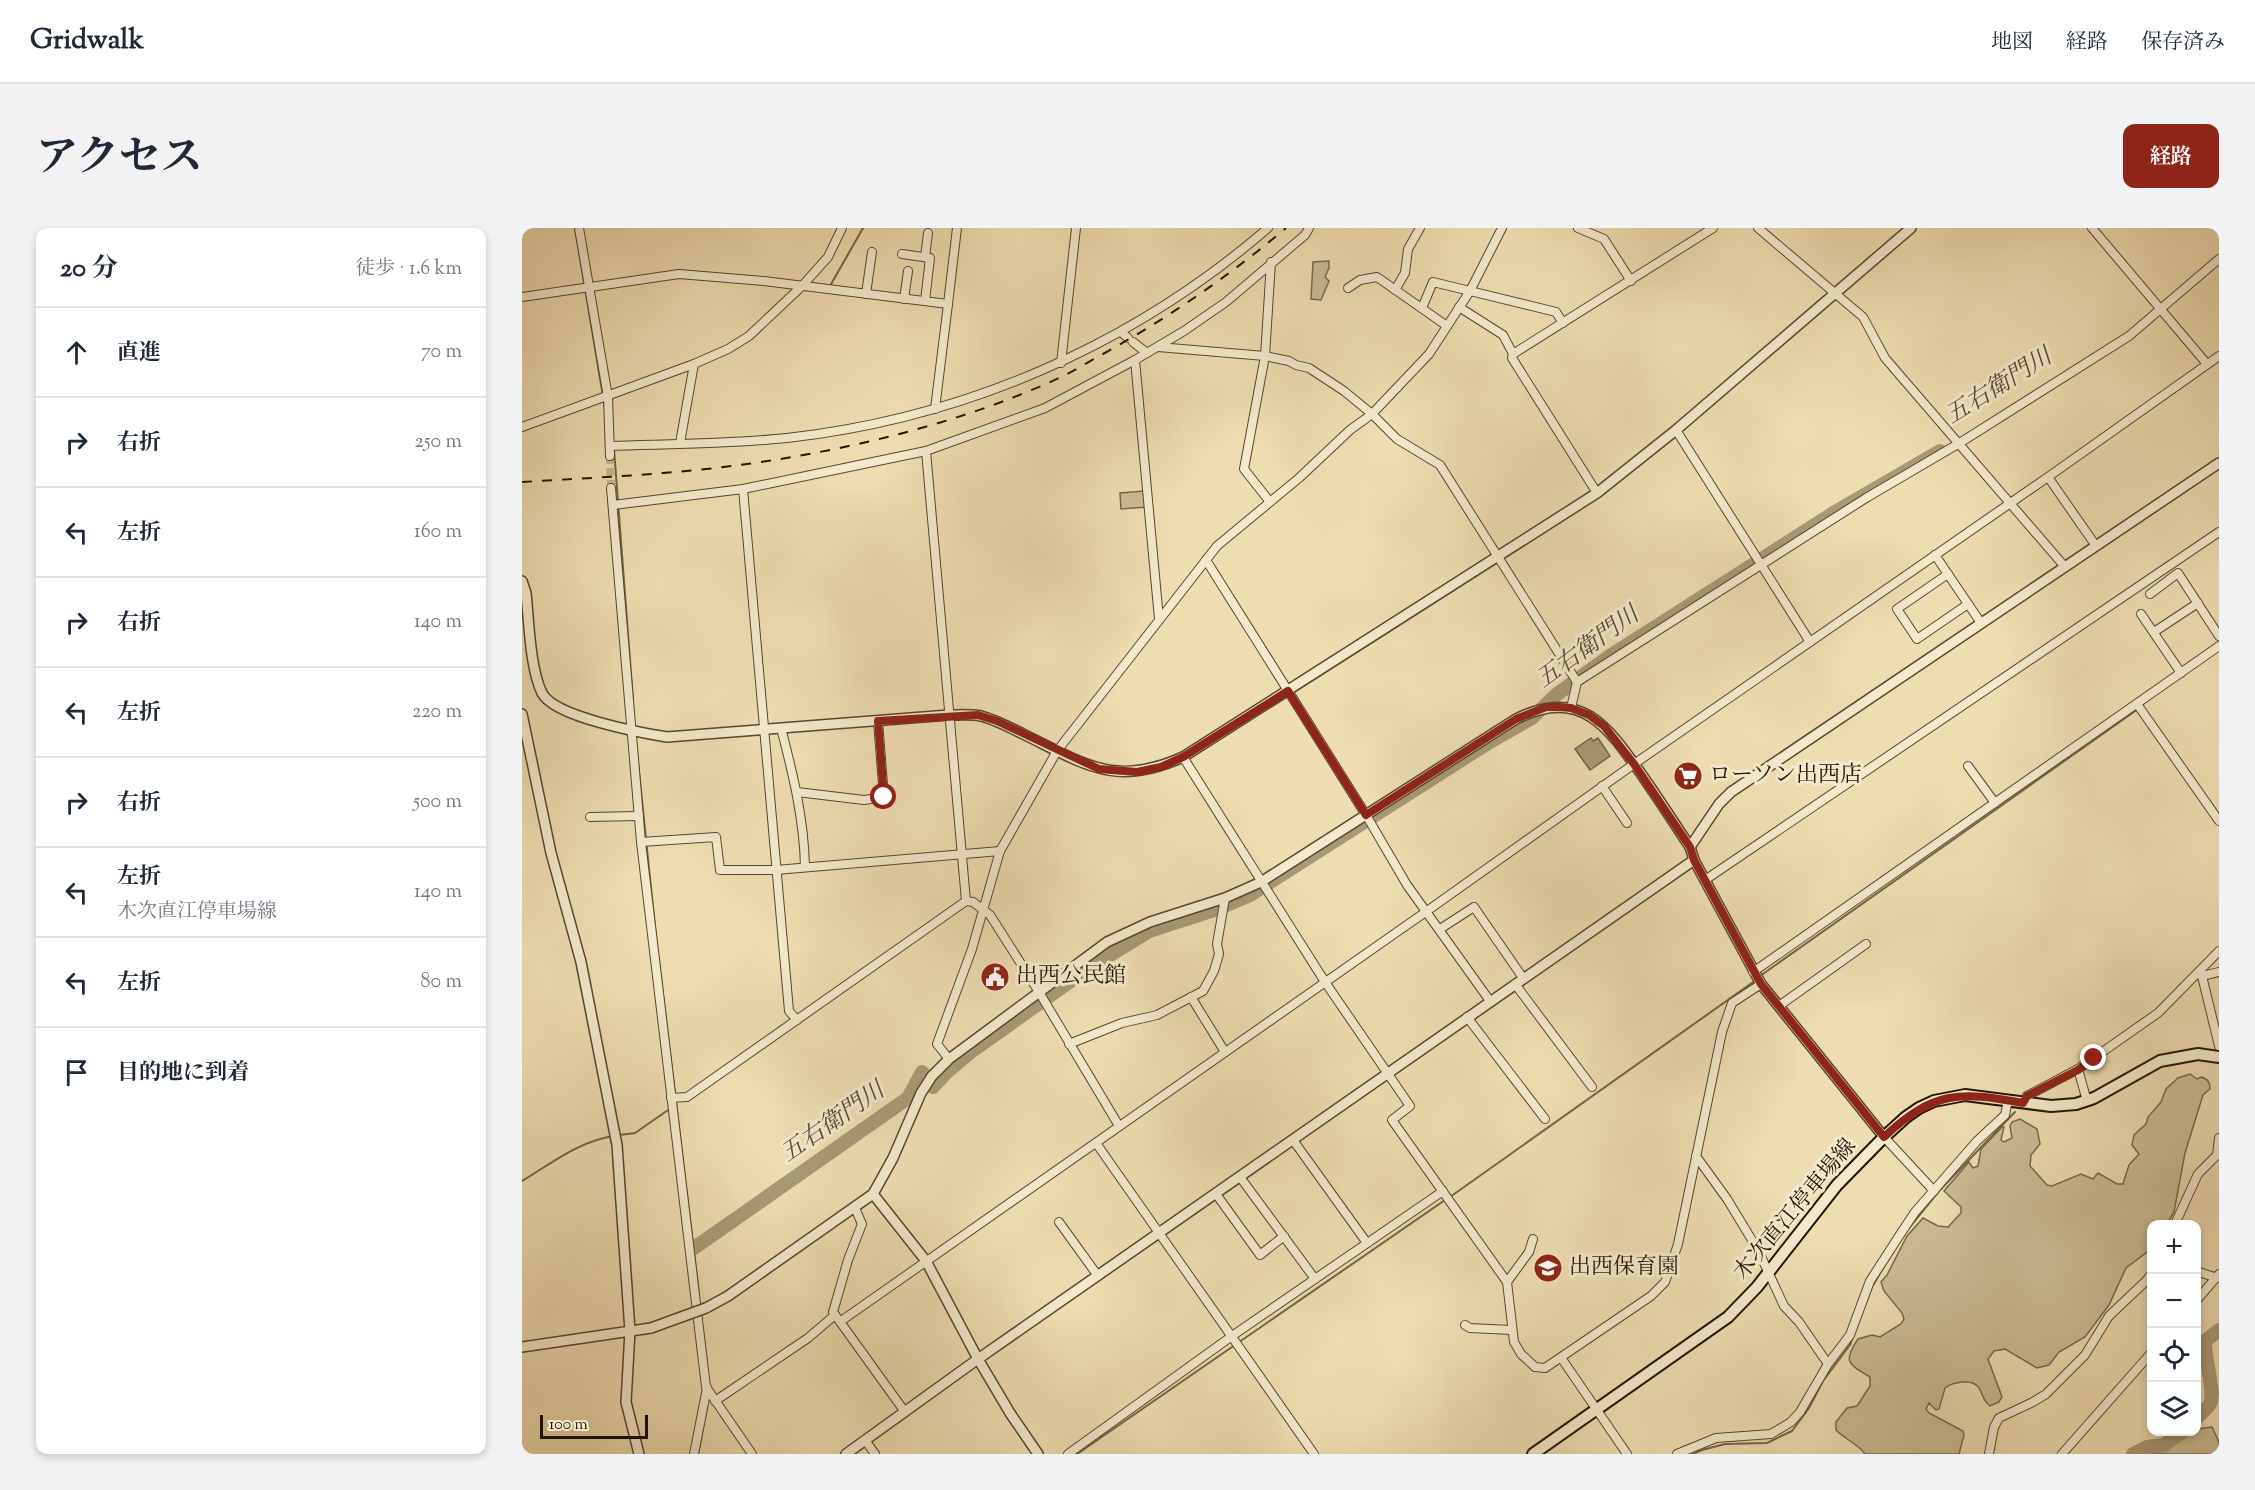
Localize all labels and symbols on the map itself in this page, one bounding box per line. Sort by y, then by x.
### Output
water label: 五右衛門川 [1939,339,2061,433]
water label: 五右衛門川 [1529,597,1649,697]
supermarket icon: ローソン出西店 [1672,760,1704,792]
place label: ローソン出西店 [1709,760,1862,792]
route start [870,783,896,809]
public building icon: 出西公民館 [979,961,1011,993]
place label: 出西公民館 [1016,961,1126,993]
route end [2080,1044,2106,1070]
water label: 五右衛門川 [774,1073,894,1171]
street label: 木次直江停車場線 [1727,1132,1865,1288]
school or university icon: 出西保育園 [1532,1252,1564,1284]
place label: 出西保育園 [1569,1252,1679,1284]
scale bar [540,1412,648,1440]

